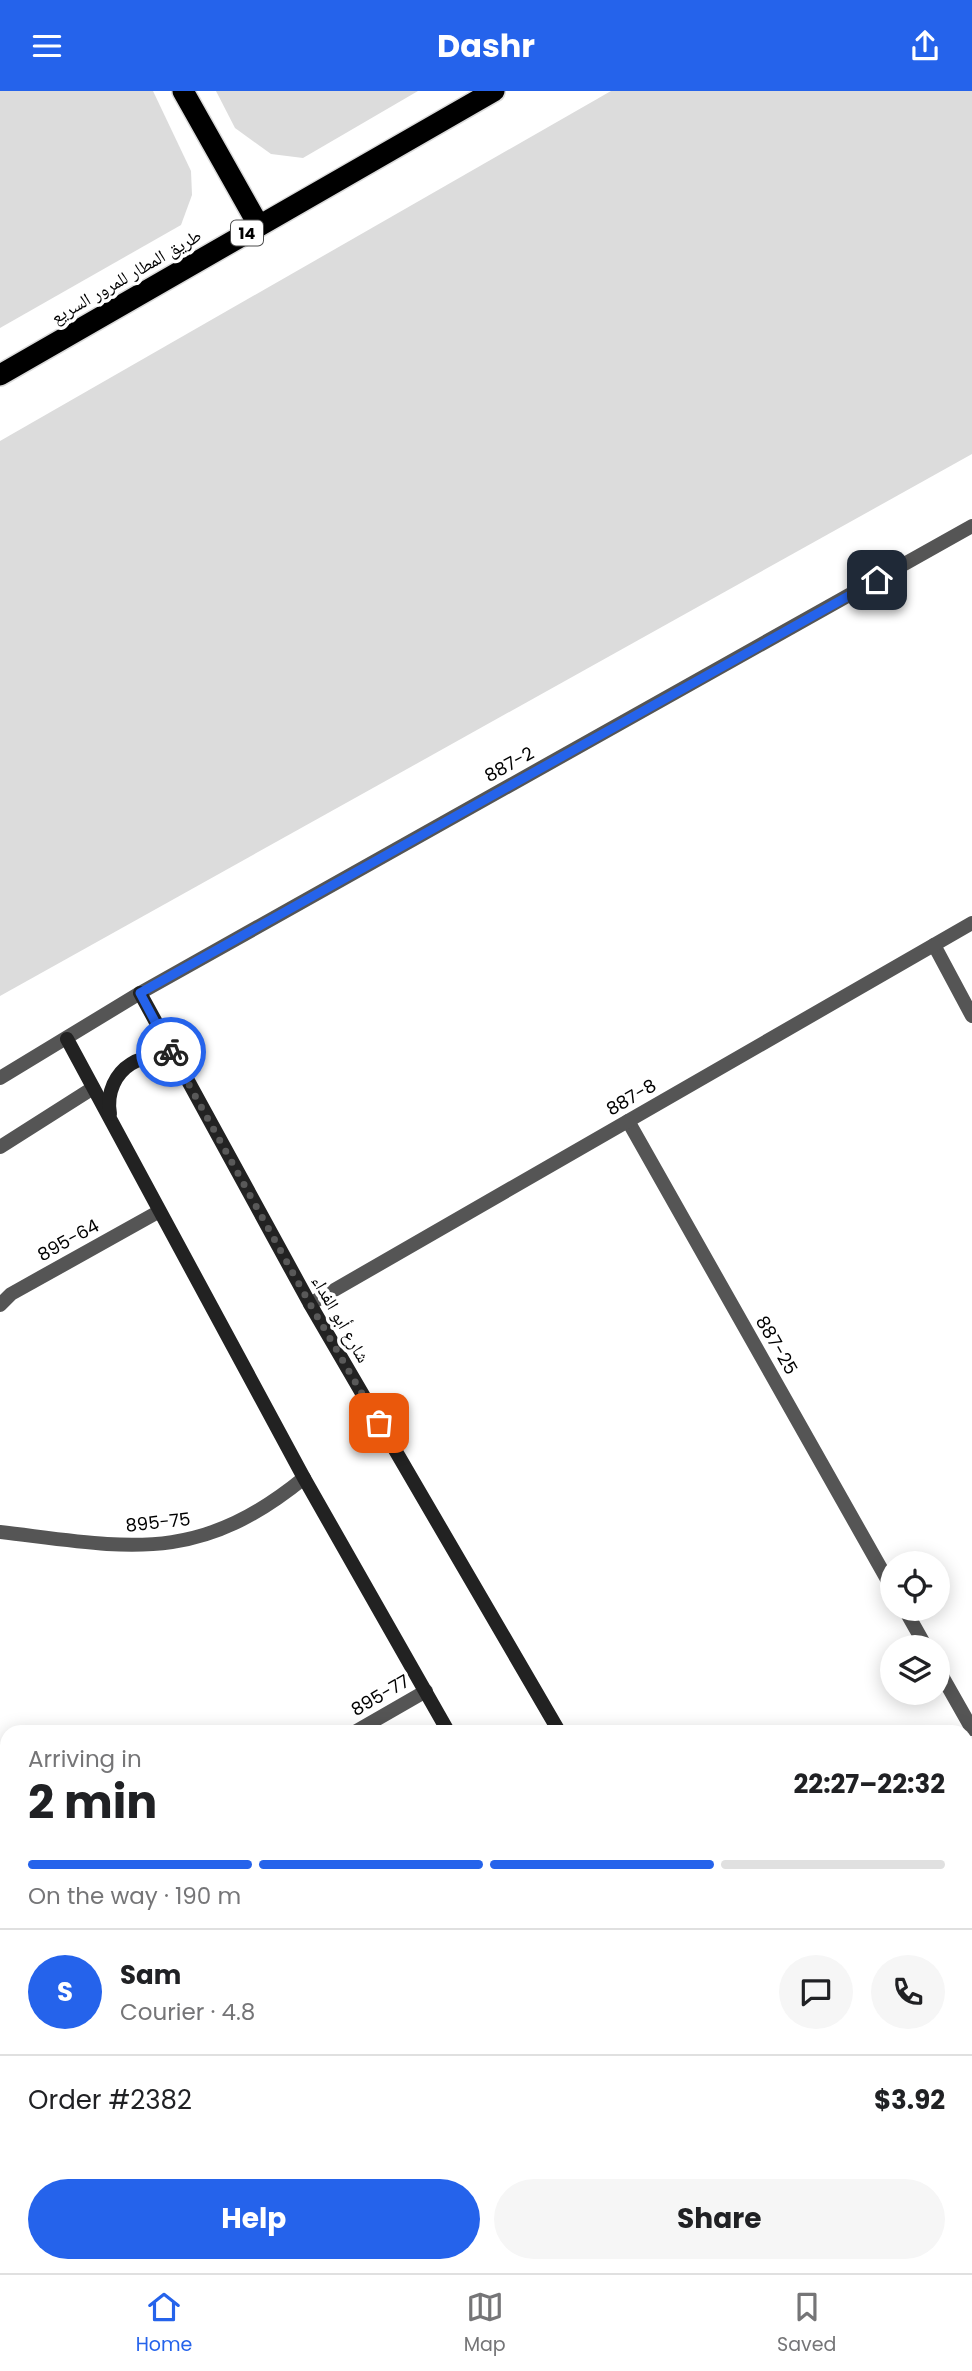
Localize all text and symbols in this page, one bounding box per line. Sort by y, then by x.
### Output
text: Dashr [437,23,535,68]
icon: menu [28,27,66,65]
icon: share [906,27,944,65]
road number: 14 [231,221,263,245]
street label: طريق المطار للمرور السريع [46,223,206,329]
pin [847,550,907,610]
icon: home [858,561,896,599]
street label: 887-2 [480,740,538,788]
courier [136,1017,206,1087]
icon: bike [152,1033,190,1071]
street label: 887-8 [601,1073,661,1121]
street label: 895-64 [33,1213,103,1267]
street label: شارع أبو الفداء [306,1271,376,1367]
street label: 887-25 [750,1311,804,1379]
pin [349,1393,409,1453]
icon: bag [360,1404,398,1442]
street label: 895-75 [124,1506,192,1538]
map controls [880,1551,950,1705]
button: locate [880,1551,950,1621]
button: layers [880,1635,950,1705]
street label: 895-77 [346,1668,414,1722]
text: Arriving in [28,1743,142,1775]
text: 22:27–22:32 [793,1766,945,1802]
text: 2 min [28,1770,157,1834]
text: On the way · 190 m [28,1880,241,1912]
button: chat [779,1955,853,2029]
button: phone [871,1955,945,2029]
text: Sam [120,1957,181,1993]
text: S [57,1974,73,2010]
text: Courier · 4.8 [120,1996,255,2028]
text: Order #2382 [28,2082,192,2118]
text: $3.92 [874,2082,945,2118]
button: Help [28,2179,480,2259]
button: Share [494,2179,945,2259]
tab: Home [136,2288,192,2359]
tab: Map [464,2288,506,2359]
tab: Saved [777,2288,836,2359]

